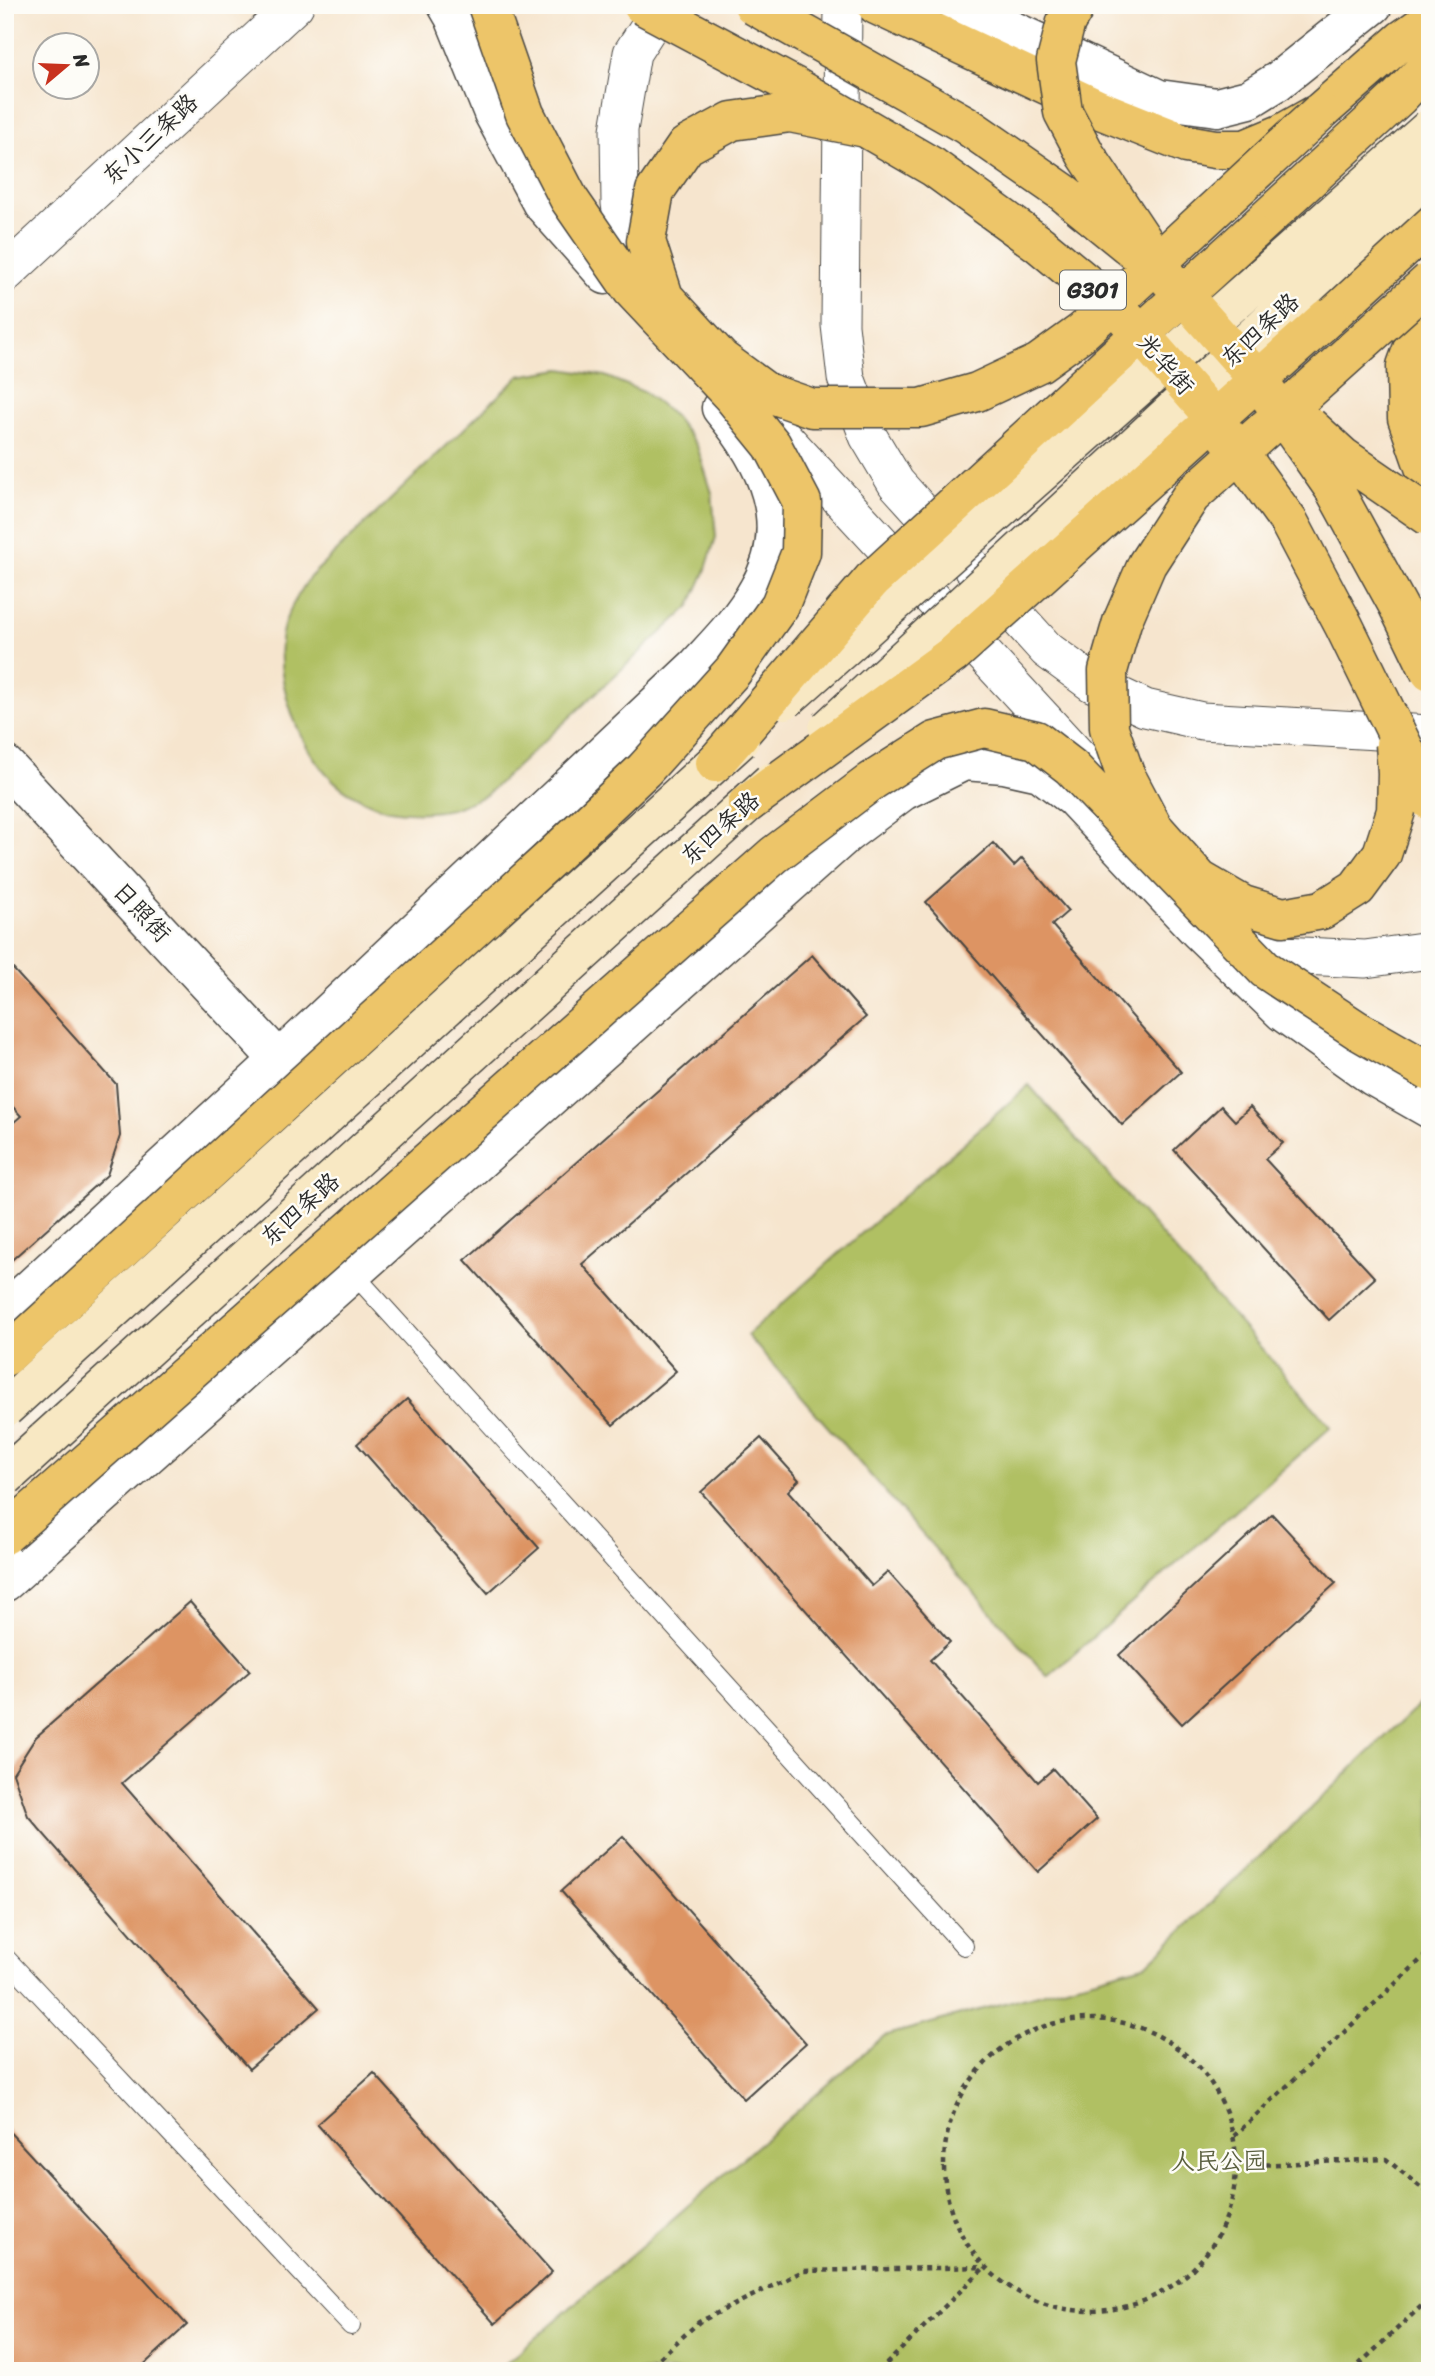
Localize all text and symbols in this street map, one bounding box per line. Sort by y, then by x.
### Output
north arrow [32,32,102,102]
text: N [64,48,100,73]
street label: 东小三条路 [92,83,208,195]
road number: G301 [1060,270,1126,310]
street label: 东四条路 [1211,282,1309,378]
street label: 光华街 [1127,323,1205,405]
street label: 东四条路 [670,780,770,876]
street label: 日照街 [102,871,182,953]
street label: 东四条路 [250,1161,350,1257]
park label: 人民公园 [1171,2140,1267,2182]

